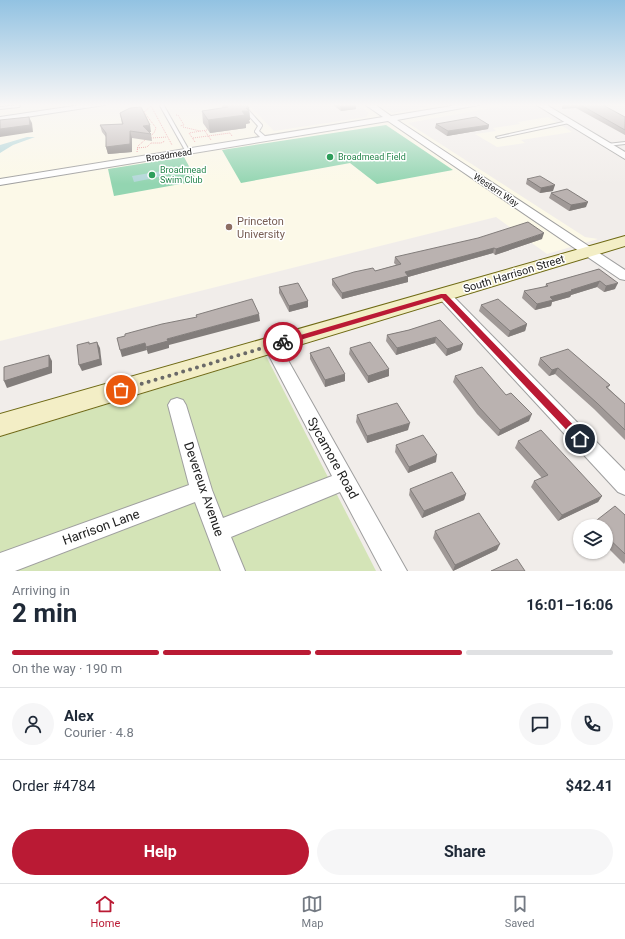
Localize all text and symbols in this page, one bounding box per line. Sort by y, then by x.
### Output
street label: Broadmead [145,146,193,164]
marker: Broadmead Field [325,152,335,162]
place label: Broadmead Field [338,152,406,162]
place label: Broadmead Swim Club [160,165,206,185]
marker: Broadmead Swim Club [147,170,157,180]
street label: Western Way [472,171,521,209]
place label: Princeton University [237,215,286,241]
marker: Princeton University [224,222,234,232]
street label: South Harrison Street [462,252,566,296]
courier [263,322,303,362]
icon: bike [272,331,294,353]
pin [104,373,138,407]
icon: bag [110,379,132,401]
street label: Sycamore Road [304,415,362,501]
pin [563,422,597,456]
icon: home [569,428,591,450]
street label: Devereux Avenue [181,440,227,538]
street label: Harrison Lane [60,506,142,548]
map controls [573,519,613,559]
button: layers [573,519,613,559]
text: Arriving in [12,583,70,598]
text: 16:01–16:06 [526,596,613,614]
text: 2 min [12,598,77,628]
text: On the way · 190 m [12,661,122,676]
button: person [12,703,54,745]
button: chat [519,703,561,745]
button: phone [571,703,613,745]
text: Alex [64,707,94,725]
text: Courier · 4.8 [64,725,134,740]
text: Order #4784 [12,777,95,795]
text: $42.41 [566,777,613,795]
button: Help [12,829,309,875]
button: Share [317,829,613,875]
tab: Home [91,893,120,930]
tab: Map [301,893,323,930]
tab: Saved [505,893,534,930]

